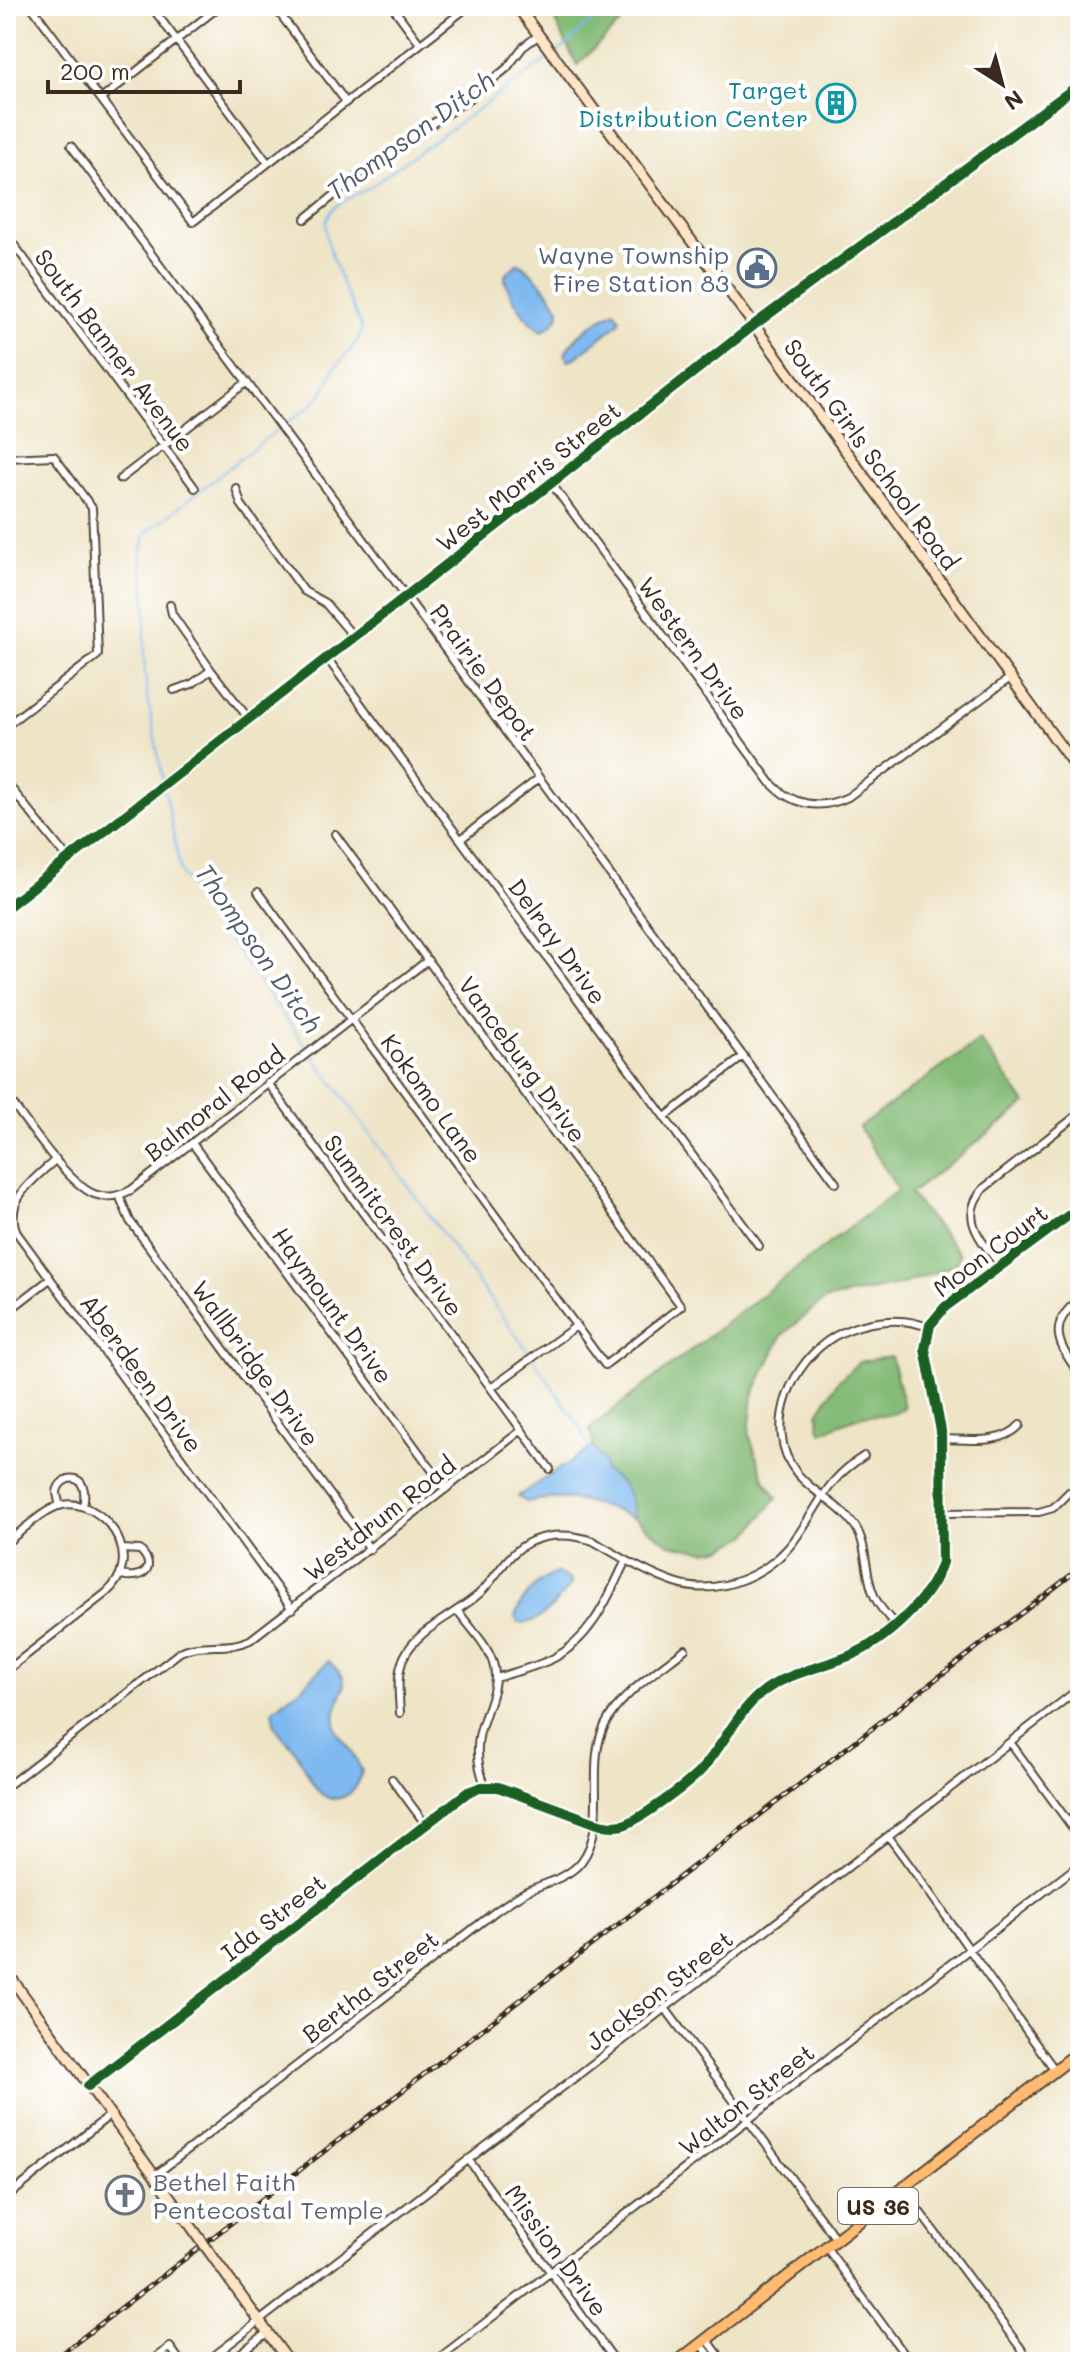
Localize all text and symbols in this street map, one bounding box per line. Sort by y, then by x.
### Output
scale bar [48,44,240,94]
north arrow [962,44,1042,124]
text: 200 m [60,55,130,86]
water label: Thompson Ditch [319,63,501,207]
place label: Target Distribution Center [578,74,808,133]
building icon: Target Distribution Center [815,82,857,124]
text: N [999,84,1029,117]
place label: Wayne Township Fire Station 83 [538,239,729,298]
street label: South Banner Avenue [28,242,202,458]
public building icon: Wayne Township Fire Station 83 [736,247,778,289]
street label: South Girls School Road [778,332,966,576]
street label: West Morris Street [429,394,627,558]
street label: Western Drive [632,570,756,726]
street label: Prairie Depot [424,597,544,747]
water label: Thompson Ditch [188,857,330,1039]
street label: Delray Drive [502,872,614,1010]
street label: Vanceburg Drive [452,970,594,1148]
street label: Kokomo Lane [375,1027,489,1169]
street label: Balmoral Road [138,1039,290,1167]
street label: Summitcrest Drive [318,1128,470,1322]
street label: Moon Court [926,1197,1054,1303]
street label: Haymount Drive [266,1221,400,1389]
street label: Wallbridge Drive [185,1274,327,1452]
street label: Aberdeen Drive [74,1288,210,1458]
street label: Westdrum Road [297,1449,461,1587]
street label: Ida Street [214,1866,332,1968]
street label: Bertha Street [295,1923,445,2049]
street label: Jackson Street [579,1923,739,2057]
street label: Walton Street [672,2036,820,2162]
place label: Bethel Faith Pentecostal Temple [153,2166,384,2225]
church icon: Bethel Faith Pentecostal Temple [104,2174,146,2216]
street label: Mission Drive [499,2178,615,2322]
road number: US 36 [838,2188,918,2224]

